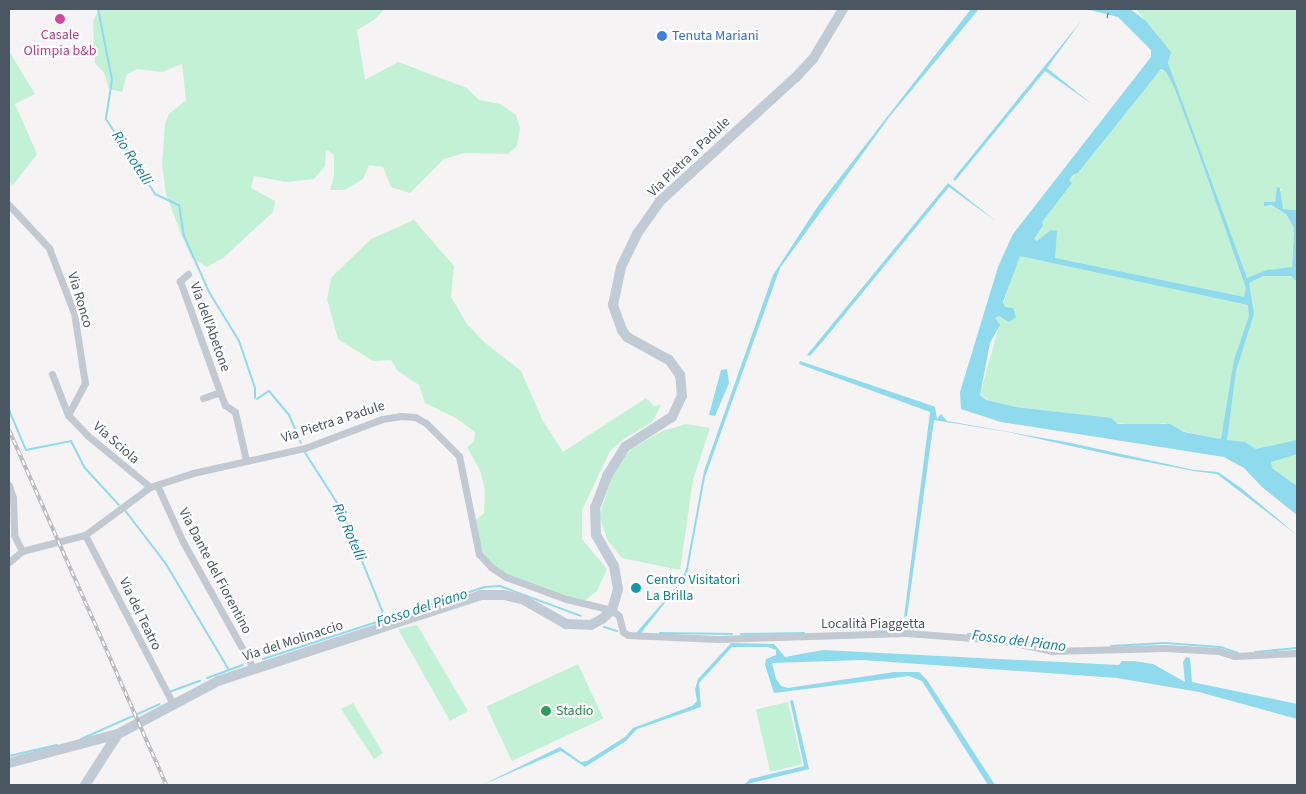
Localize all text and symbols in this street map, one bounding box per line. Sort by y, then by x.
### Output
marker: Casale Olimpia b&b [54,13,66,25]
place label: Casale Olimpia b&b [24,27,96,59]
place label: Tenuta Mariani [672,28,759,44]
marker: Tenuta Mariani [656,30,668,42]
street label: Via Pietra a Padule [644,113,734,201]
water label: Rio Rotelli [108,127,156,189]
street label: Via Ronco [64,270,96,330]
street label: Via dell'Abetone [186,280,234,374]
street label: Via Pietra a Padule [279,397,387,447]
street label: Via Sciola [89,418,143,468]
water label: Rio Rotelli [328,500,370,564]
street label: Via Dante del Fiorentino [175,505,255,637]
place label: Centro Visitatori La Brilla [646,572,740,604]
street label: Via del Teatro [115,575,165,653]
marker: Centro Visitatori La Brilla [630,582,642,594]
water label: Fosso del Piano [374,585,470,631]
street label: Località Piaggetta [821,616,925,632]
street label: Via del Molinaccio [241,617,345,665]
water label: Fosso del Piano [971,626,1067,656]
place label: Stadio [556,703,593,719]
marker: Stadio [540,705,552,717]

